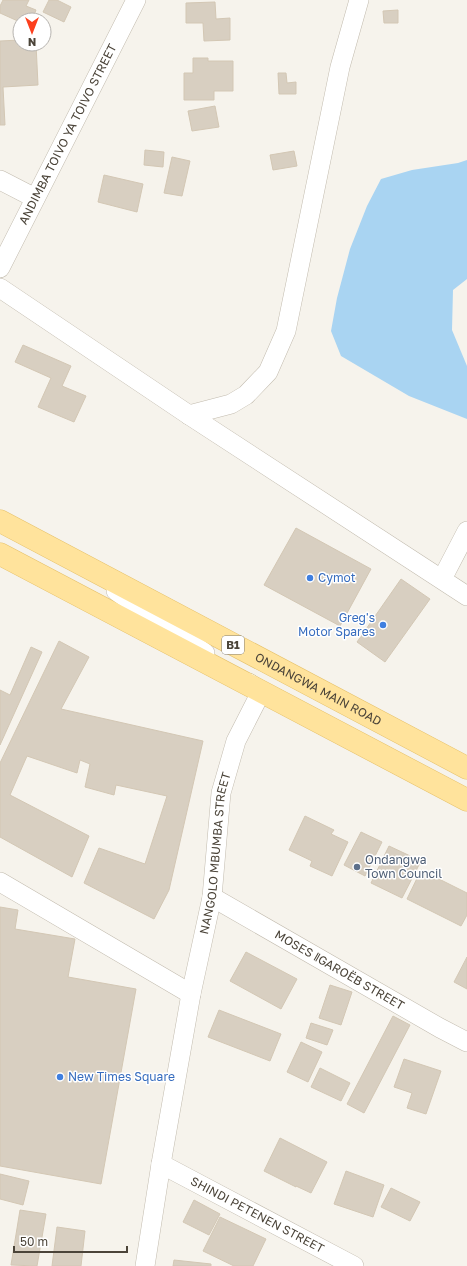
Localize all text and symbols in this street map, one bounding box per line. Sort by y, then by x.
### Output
north arrow [12,12,52,52]
street label: ANDIMBA TOIVO YA TOIVO STREET [16,41,120,227]
place label: Cymot [318,570,356,585]
marker: Cymot [305,573,315,583]
place label: Greg's Motor Spares [298,610,375,639]
marker: Greg's Motor Spares [378,620,388,630]
road number: B1 [222,636,244,654]
street label: ONDANGWA MAIN ROAD [253,649,384,728]
street label: NANGOLO MBUMBA STREET [196,770,234,936]
place label: Ondangwa Town Council [365,852,442,881]
marker: Ondangwa Town Council [352,862,362,872]
street label: MOSES ǁGAROËB STREET [272,927,408,1013]
place label: New Times Square [68,1069,175,1084]
marker: New Times Square [55,1072,65,1082]
street label: SHINDI PETENEN STREET [188,1173,327,1256]
scale bar [14,1228,127,1254]
text: 50 m [20,1234,48,1249]

